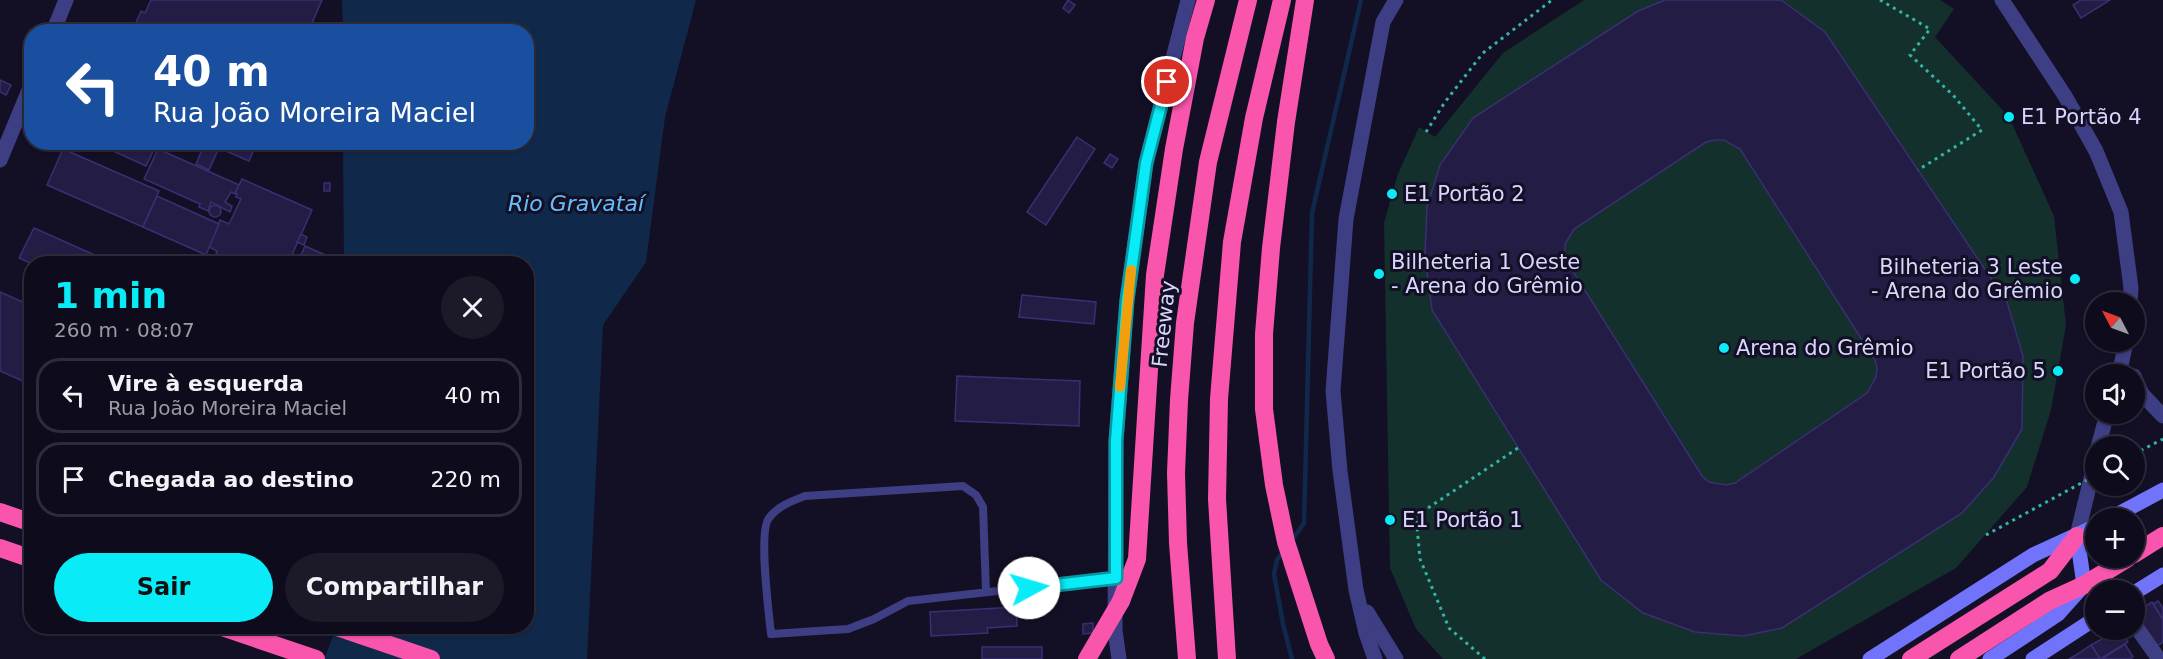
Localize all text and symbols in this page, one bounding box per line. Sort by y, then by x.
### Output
text: 40 m [153,47,270,96]
icon: left [54,48,132,126]
pin [1141,56,1192,107]
icon: arrive [1150,65,1183,98]
text: Rua João Moreira Maciel [153,97,476,128]
place label: E1 Portão 4 [2021,105,2142,129]
marker: E1 Portão 4 [2002,110,2016,124]
place label: E1 Portão 2 [1404,182,1525,206]
marker: E1 Portão 2 [1385,187,1399,201]
water label: Rio Gravataí [508,191,647,216]
place label: Bilheteria 1 Oeste - Arena do Grêmio [1391,250,1583,298]
place label: Bilheteria 3 Leste - Arena do Grêmio [1871,255,2063,303]
marker: Bilheteria 1 Oeste - Arena do Grêmio [1372,267,1386,281]
marker: Bilheteria 3 Leste - Arena do Grêmio [2068,272,2082,286]
text: 1 min [54,275,167,316]
button: close [441,276,504,339]
street label: Freeway [1148,279,1180,369]
north arrow [2085,292,2145,352]
map controls [2085,292,2145,640]
text: 260 m · 08:07 [54,318,195,342]
place label: Arena do Grêmio [1736,336,1914,360]
marker: Arena do Grêmio [1717,341,1731,355]
place label: E1 Portão 5 [1925,359,2046,383]
marker: E1 Portão 5 [2051,364,2065,378]
button: sound [2085,364,2145,424]
text: Vire à esquerda [108,371,304,396]
icon: left [57,379,90,412]
text: 40 m [445,383,501,408]
text: Rua João Moreira Maciel [108,396,347,420]
button: search [2085,436,2145,496]
icon: arrive [57,463,90,496]
text: Chegada ao destino [108,467,354,492]
text: 220 m [431,467,501,492]
place label: E1 Portão 1 [1402,508,1523,532]
button: + [2085,508,2145,568]
marker: E1 Portão 1 [1383,513,1397,527]
button: Sair [54,553,273,622]
button: Compartilhar [285,553,504,622]
position arrow [997,556,1061,620]
button: − [2085,580,2145,640]

